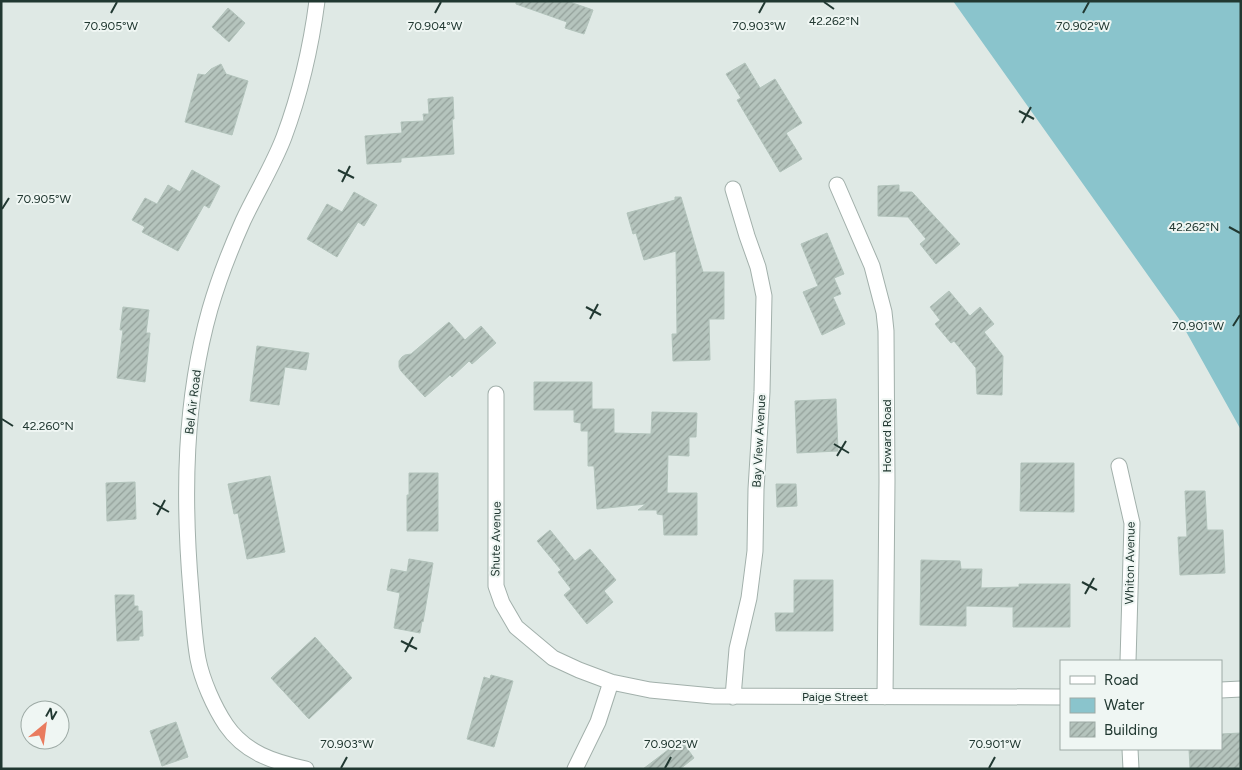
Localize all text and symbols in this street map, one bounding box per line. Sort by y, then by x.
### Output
text: 42.262°N [809,14,859,28]
text: 70.905°W [84,19,138,33]
text: 70.904°W [408,19,463,33]
text: 70.903°W [732,19,786,33]
text: 70.902°W [1056,19,1110,33]
text: 70.905°W [17,192,71,206]
text: 42.262°N [1169,220,1219,234]
text: 70.901°W [1172,319,1224,333]
street label: Bel Air Road [182,369,204,435]
street label: Bay View Avenue [750,394,768,488]
street label: Howard Road [880,400,894,472]
text: 42.260°N [22,419,74,433]
street label: Shute Avenue [488,501,504,577]
street label: Whiton Avenue [1122,521,1138,604]
legend [1060,660,1222,750]
text: Road [1104,671,1139,689]
street label: Paige Street [802,690,868,704]
text: Water [1104,696,1144,714]
north arrow [20,700,70,750]
text: N [42,704,60,724]
text: Building [1104,721,1158,739]
text: 70.903°W [320,737,374,751]
text: 70.902°W [644,737,698,751]
text: 70.901°W [969,737,1021,751]

